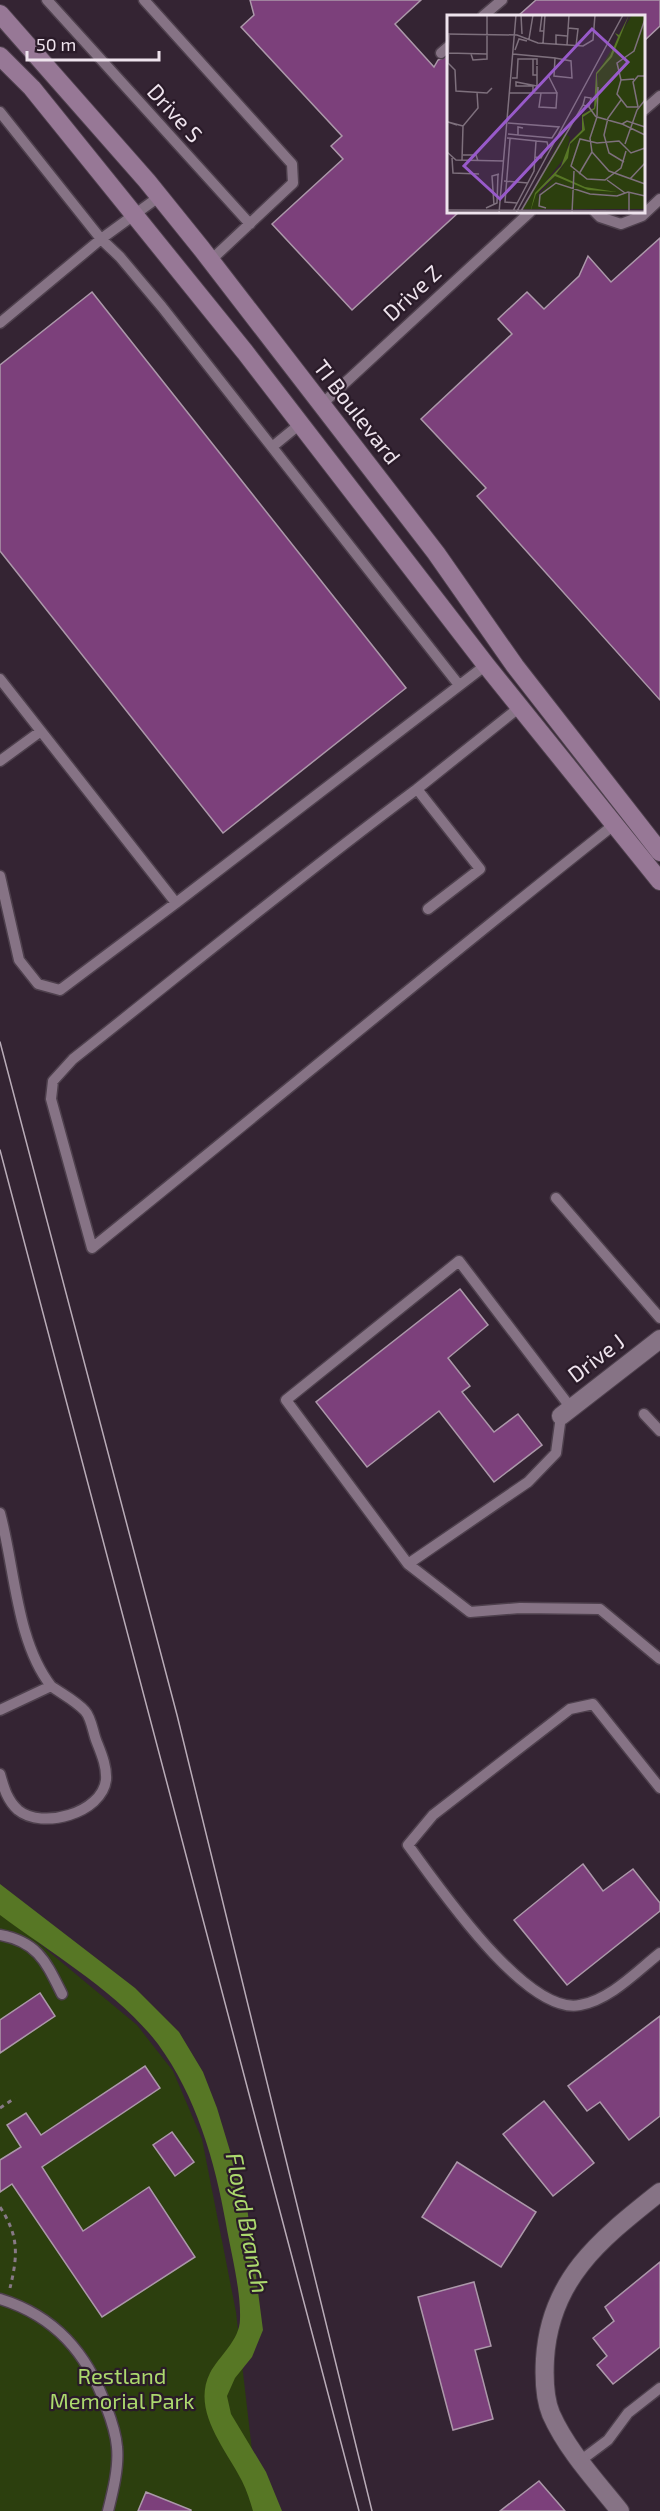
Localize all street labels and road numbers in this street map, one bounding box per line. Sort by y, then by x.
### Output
street label: Drive S [143,78,209,147]
street label: Drive Z [377,259,446,326]
street label: TI Boulevard [309,354,407,469]
street label: Drive J [562,1328,629,1387]

